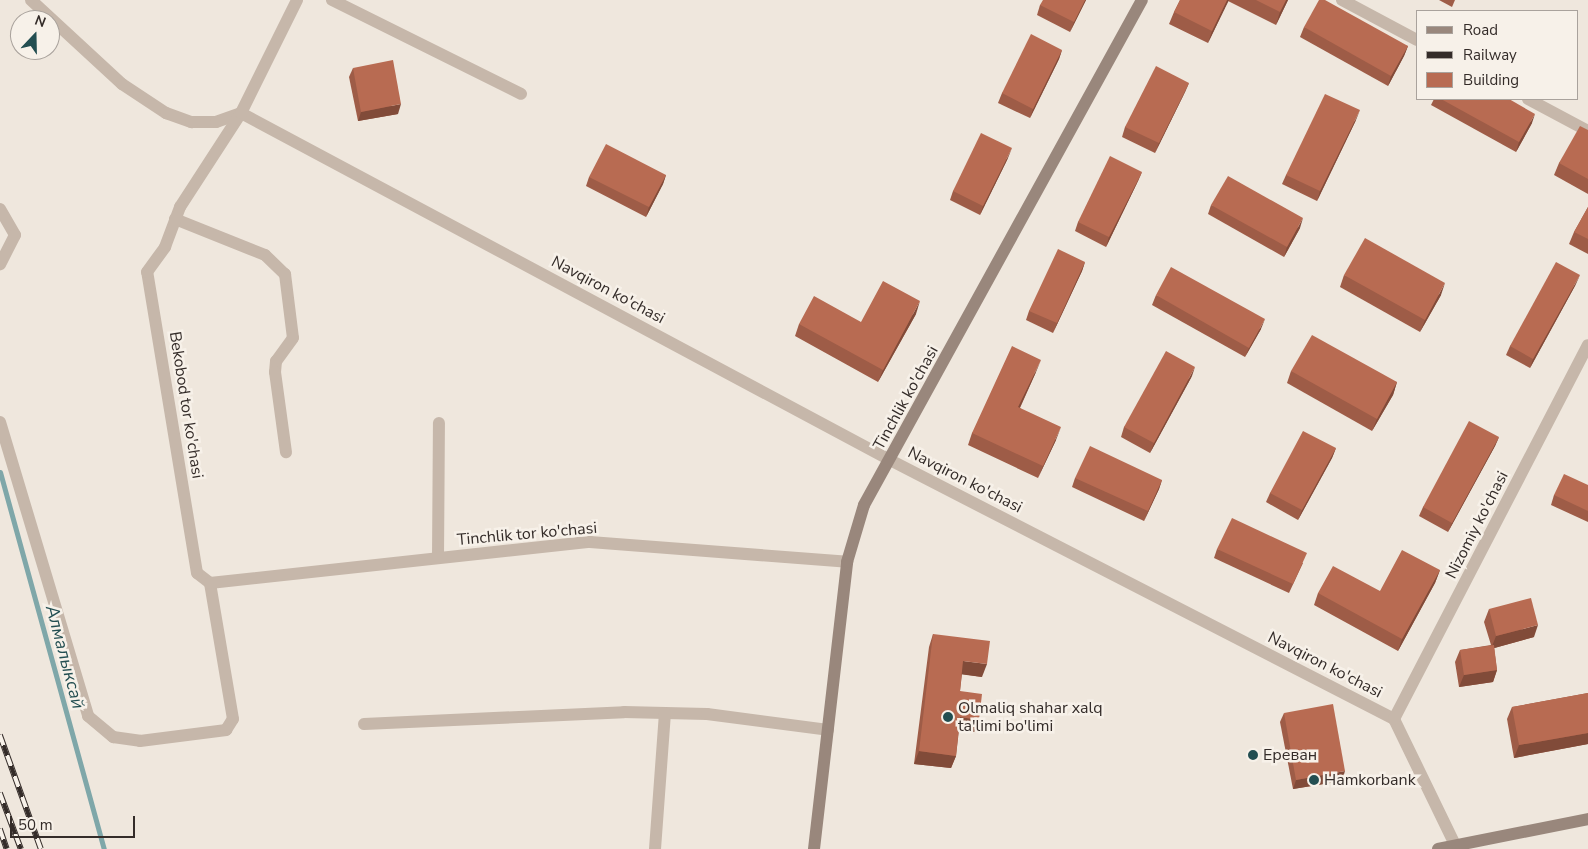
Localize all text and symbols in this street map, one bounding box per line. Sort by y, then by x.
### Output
north arrow [10,10,60,60]
legend [1416,10,1578,100]
text: N [32,11,48,32]
text: Road [1463,20,1498,40]
text: Railway [1463,45,1517,65]
text: Building [1463,70,1519,90]
street label: Navqiron ko'chasi [548,252,668,328]
street label: Bekobod tor ko'chasi [165,330,207,480]
street label: Tinchlik ko'chasi [869,343,943,453]
street label: Navqiron ko'chasi [905,443,1025,517]
street label: Nizomiy ko'chasi [1442,468,1512,582]
street label: Tinchlik tor ko'chasi [456,518,598,550]
water label: Алмалыксай [41,603,89,711]
street label: Navqiron ko'chasi [1265,628,1385,702]
place label: Olmaliq shahar xalq ta'limi bo'limi [958,698,1103,736]
marker: Olmaliq shahar xalq ta'limi bo'limi [942,711,954,723]
place label: Ереван [1263,745,1317,765]
marker: Ереван [1247,749,1259,761]
place label: Hamkorbank [1324,770,1416,790]
marker: Hamkorbank [1308,774,1320,786]
scale bar [12,806,138,838]
text: 50 m [18,815,53,835]

